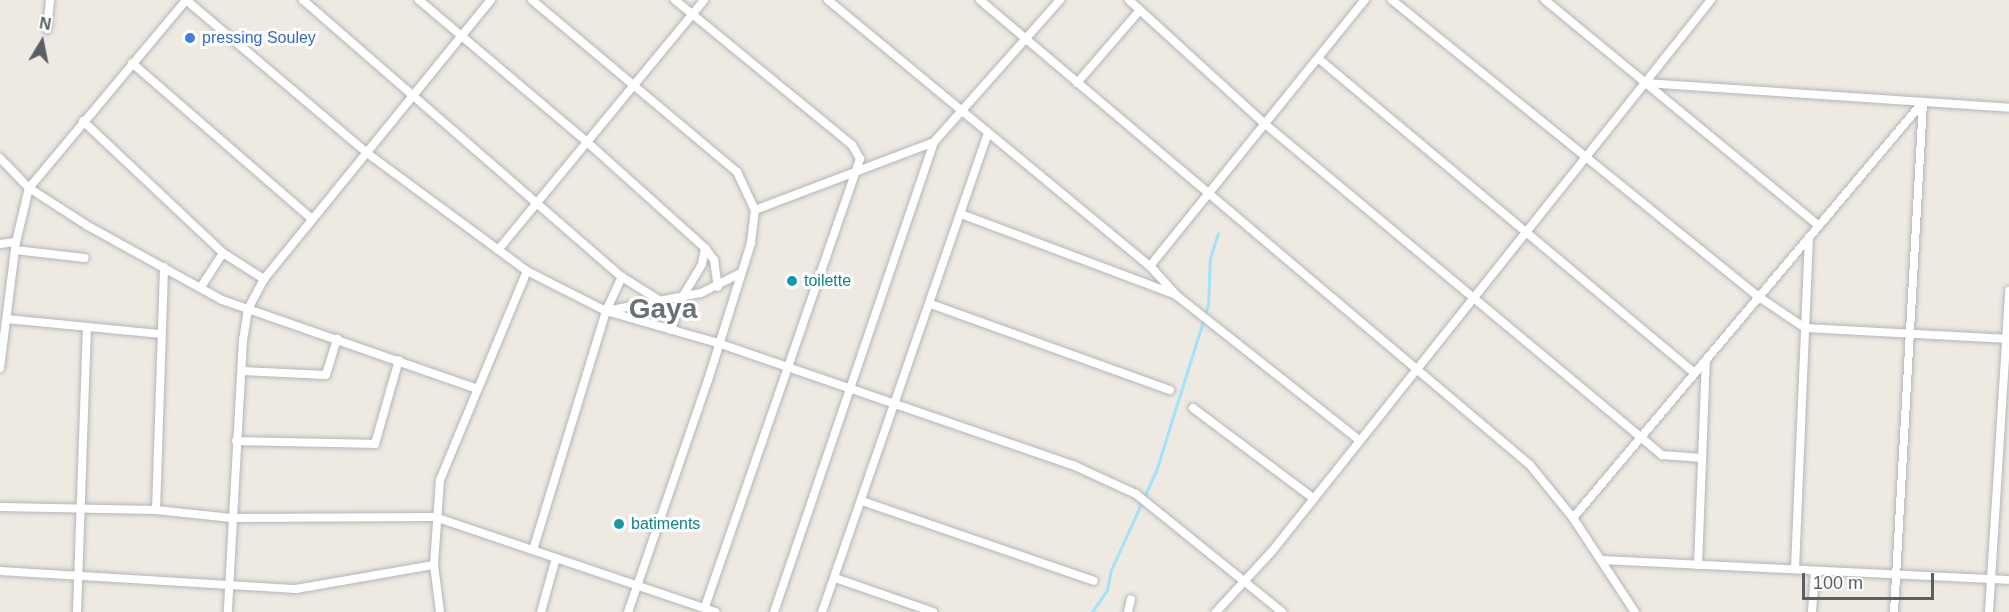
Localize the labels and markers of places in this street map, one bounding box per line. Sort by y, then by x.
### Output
place label: pressing Souley [202,28,316,48]
marker: pressing Souley [183,31,197,45]
place label: toilette [804,271,851,291]
marker: toilette [785,274,799,288]
place label: batiments [631,514,700,534]
marker: batiments [612,517,626,531]

